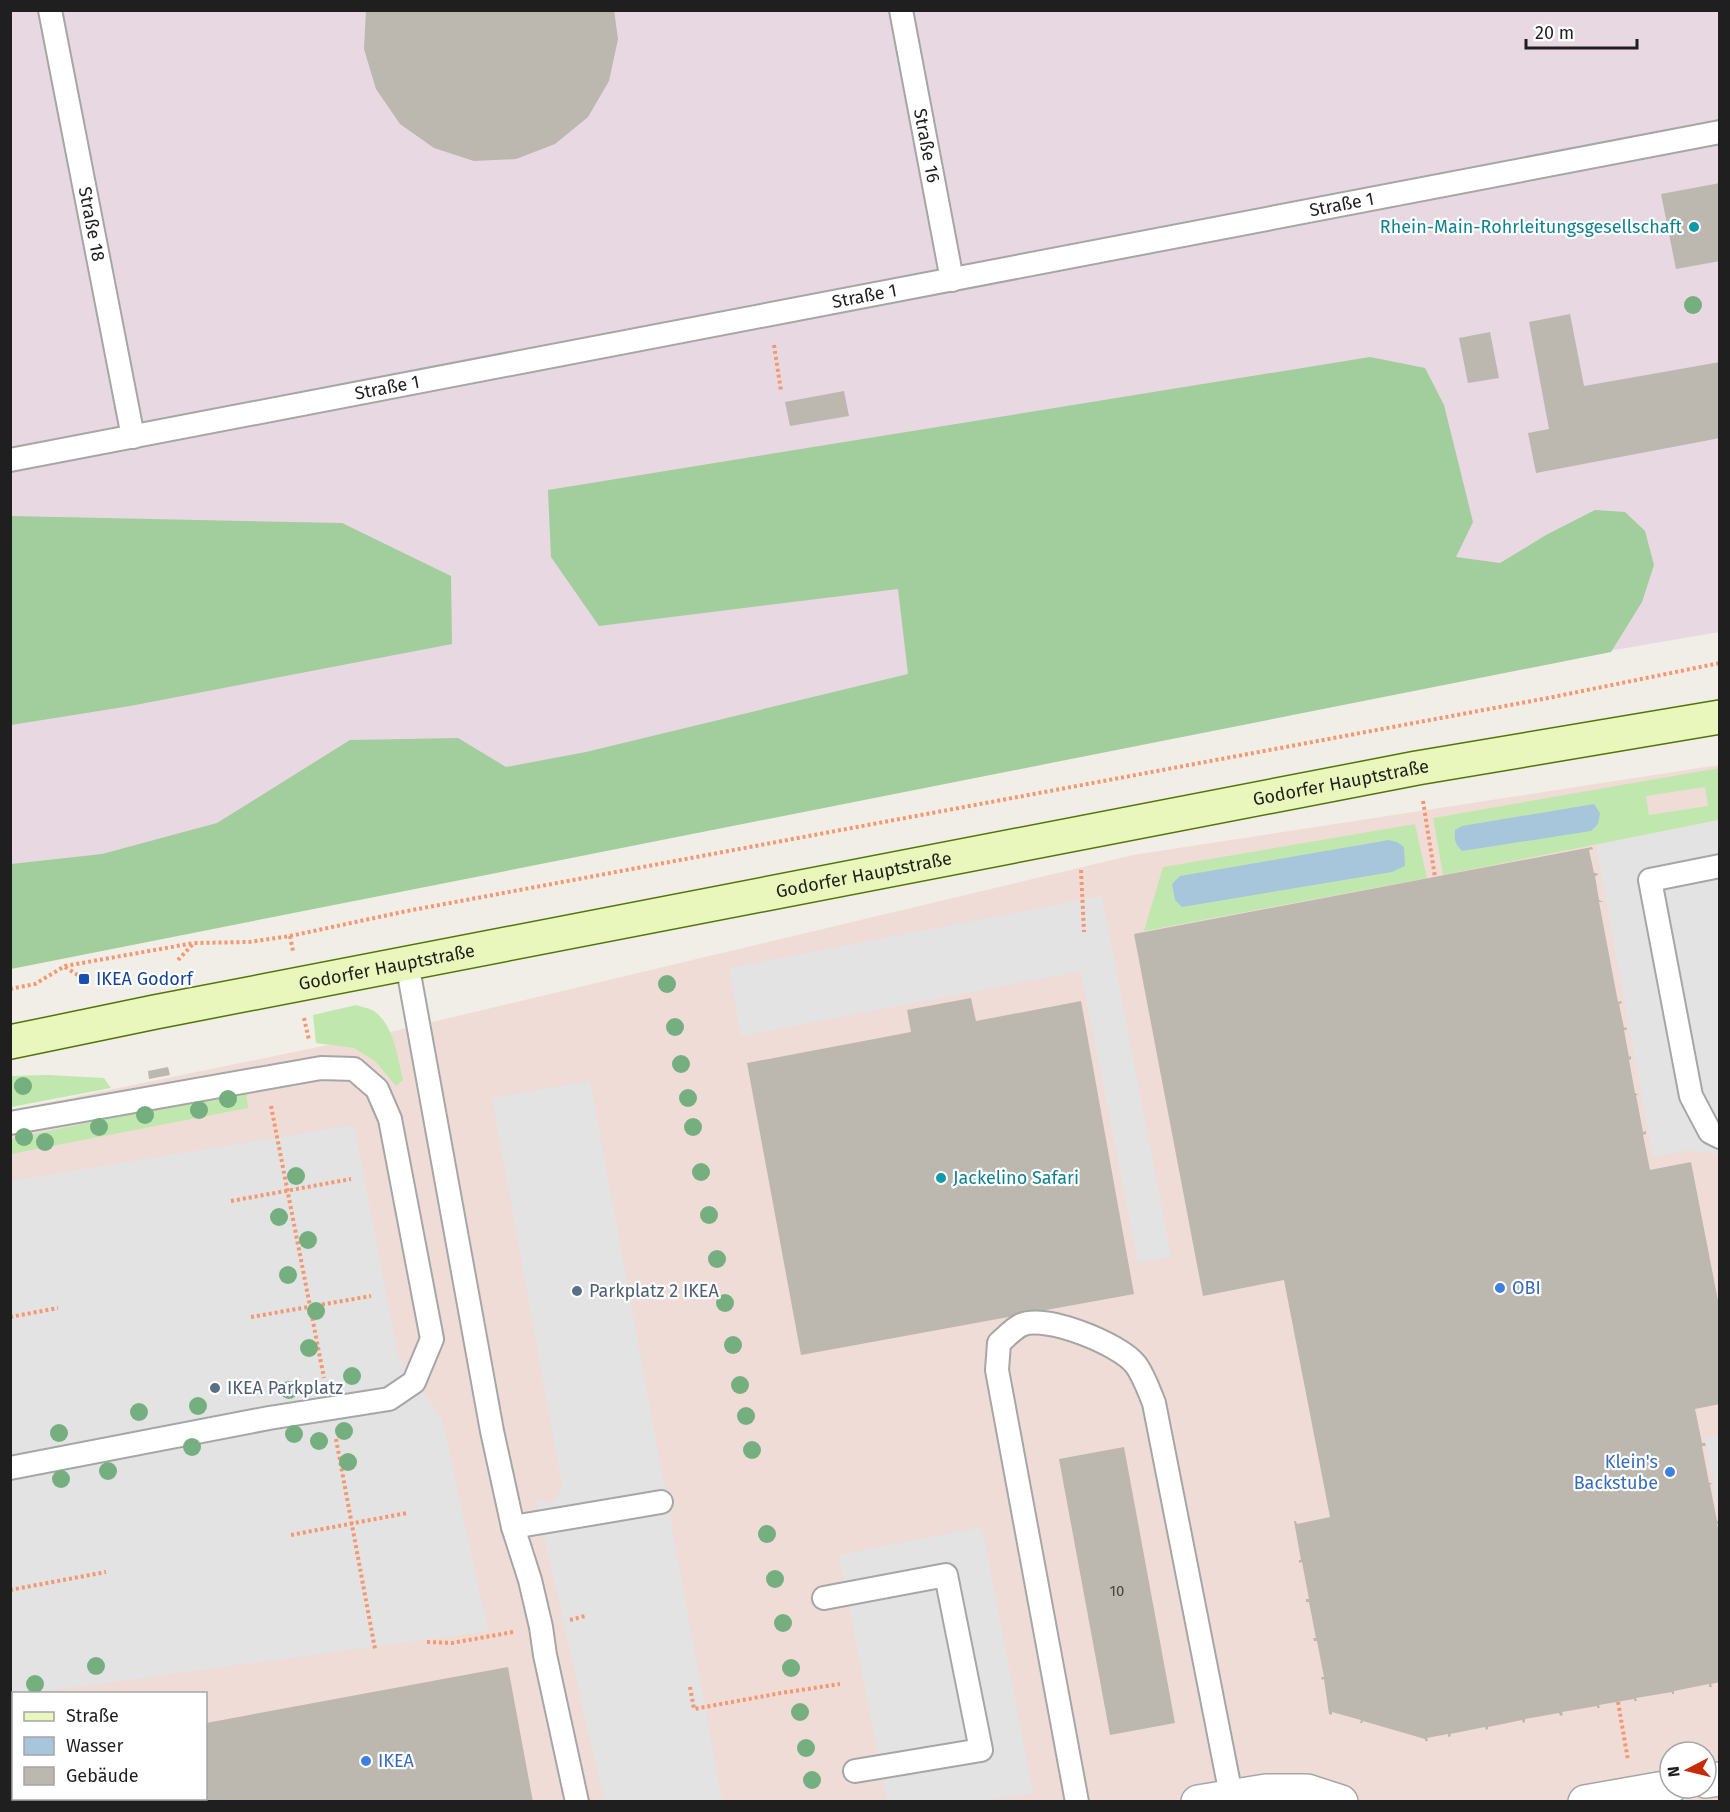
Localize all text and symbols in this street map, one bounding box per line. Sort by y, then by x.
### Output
scale bar [1526,12,1637,50]
text: 20 m [1535,22,1574,44]
street label: Straße 16 [909,107,944,185]
street label: Straße 18 [74,185,110,263]
street label: Straße 1 [1307,188,1376,222]
place label: Rhein-Main-Rohrleitungsgesellschaft [1380,216,1682,238]
marker: Rhein-Main-Rohrleitungsgesellschaft [1687,220,1701,234]
street label: Straße 1 [830,279,899,313]
street label: Straße 1 [353,371,421,405]
street label: Godorfer Hauptstraße [1251,755,1431,810]
street label: Godorfer Hauptstraße [774,847,954,903]
street label: Godorfer Hauptstraße [297,939,476,995]
place label: IKEA Godorf [96,968,195,990]
marker: IKEA Godorf [77,972,91,986]
place label: Jackelino Safari [953,1167,1079,1189]
marker: Jackelino Safari [934,1171,948,1185]
place label: OBI [1512,1277,1541,1299]
place label: Parkplatz 2 IKEA [589,1280,719,1302]
marker: OBI [1493,1281,1507,1295]
marker: Parkplatz 2 IKEA [570,1284,584,1298]
place label: IKEA Parkplatz [227,1377,343,1399]
marker: IKEA Parkplatz [208,1381,222,1395]
place label: Klein's Backstube [1574,1451,1658,1494]
marker: Klein's Backstube [1663,1465,1677,1479]
house number: 10 [1110,1582,1124,1600]
legend [12,1692,207,1800]
text: Straße [66,1705,119,1727]
text: Wasser [66,1735,123,1757]
north arrow [1658,1740,1718,1800]
place label: IKEA [378,1750,415,1772]
marker: IKEA [359,1754,373,1768]
text: Gebäude [66,1765,139,1787]
text: N [1664,1765,1684,1778]

